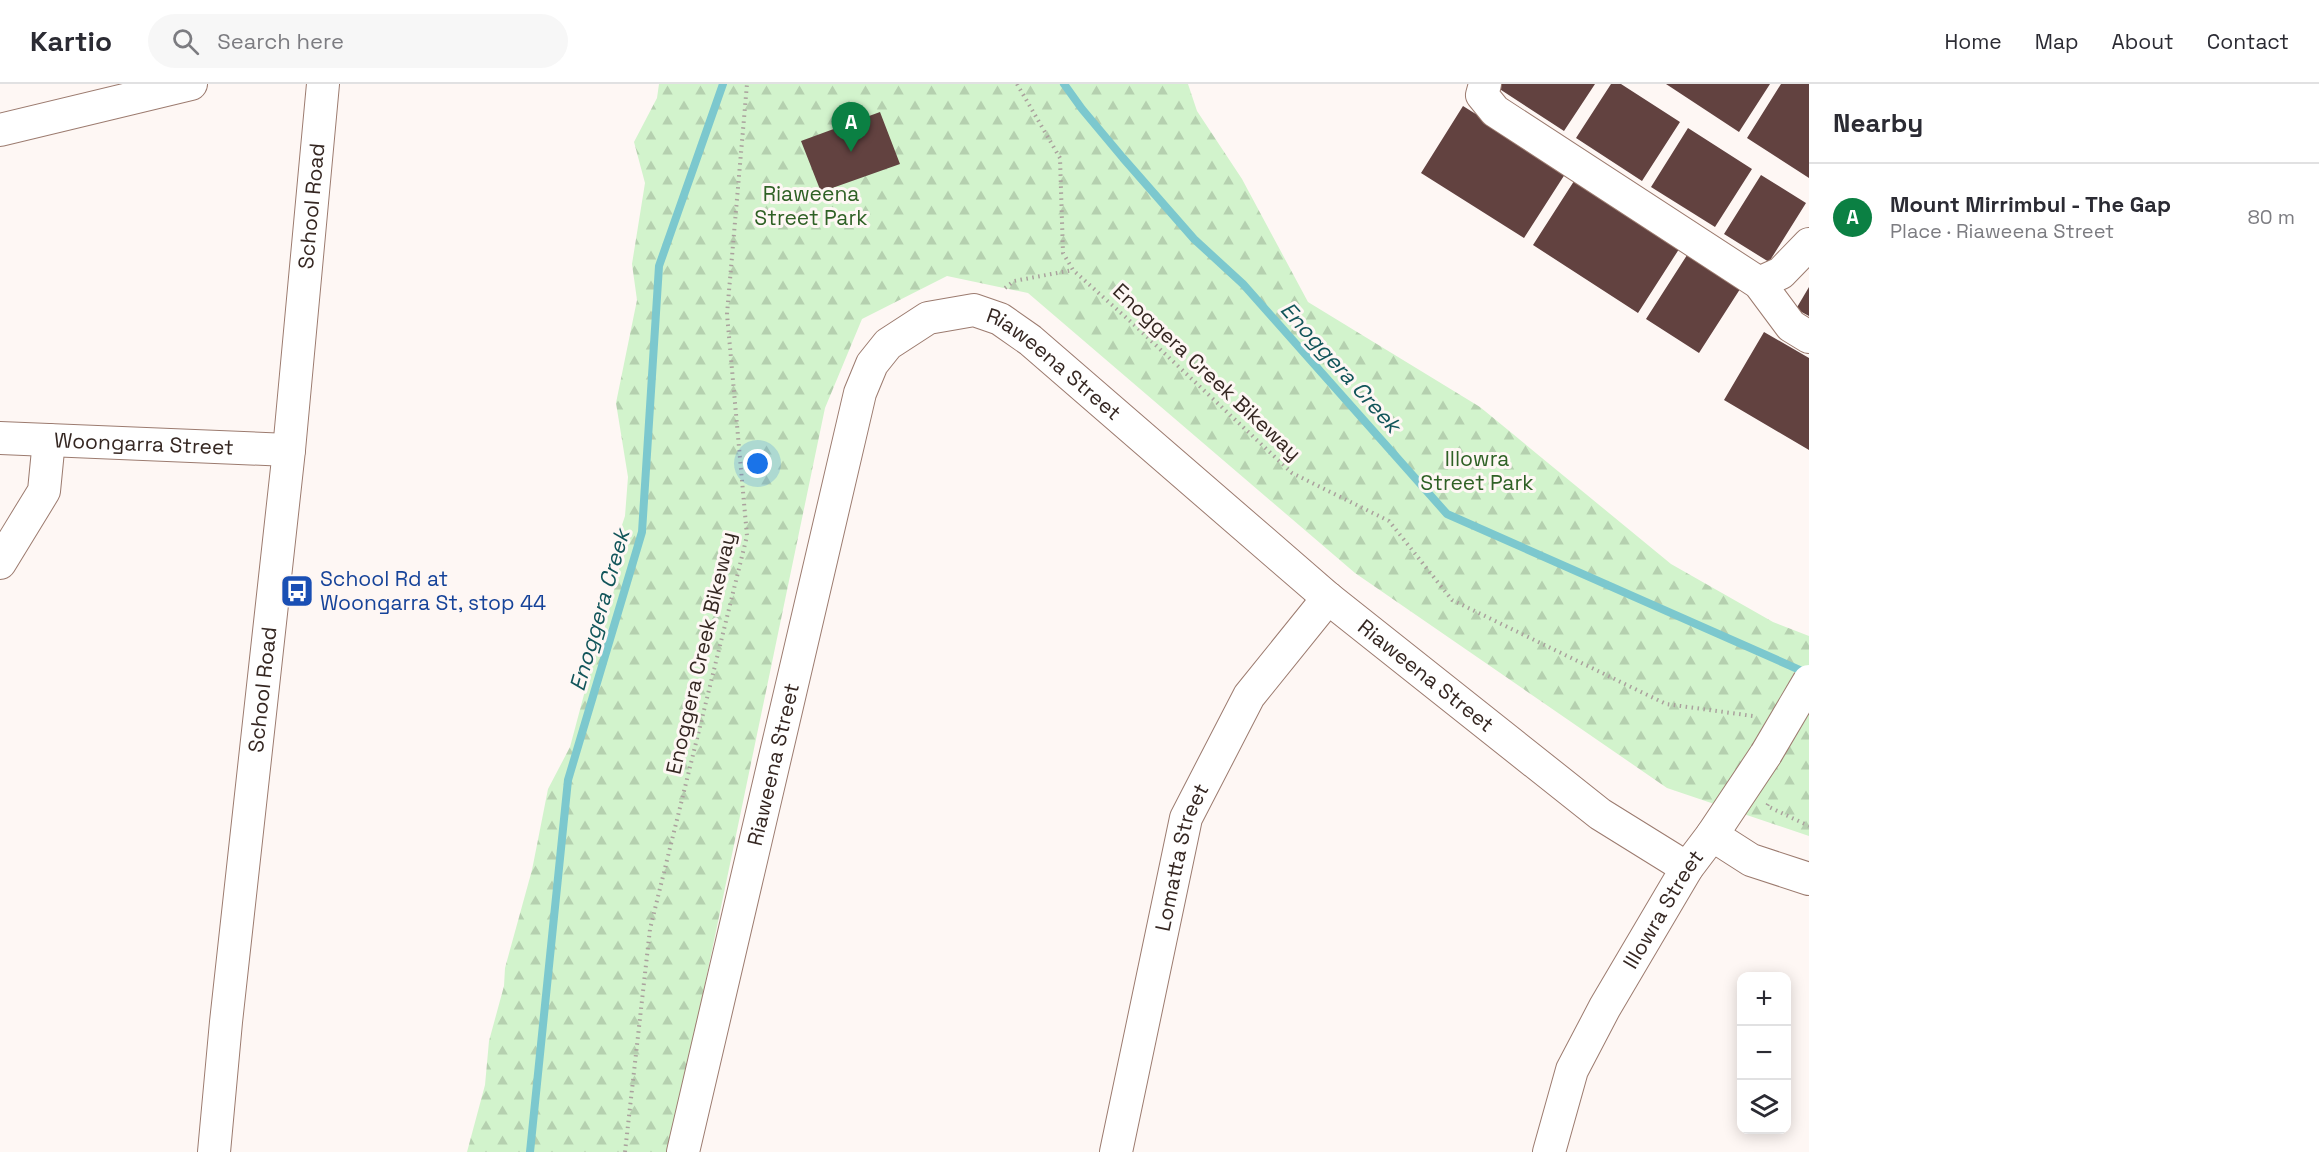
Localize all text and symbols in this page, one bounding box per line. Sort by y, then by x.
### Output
search box [148,14,568,68]
text: Kartio [30,23,112,59]
icon: search [169,25,202,58]
text: Search here [217,27,344,55]
text: Home [1944,28,2002,55]
text: Map [2035,28,2079,55]
text: About [2112,28,2174,55]
text: Contact [2207,28,2289,55]
pin: A [832,103,870,152]
text: Nearby [1833,106,1923,140]
street label: School Road [292,142,330,270]
park label: Riaweena Street Park [754,180,868,231]
text: Mount Mirrimbul - The Gap [1890,190,2171,218]
text: A [1846,204,1859,230]
text: 80 m [2247,204,2295,230]
text: Place · Riaweena Street [1890,218,2114,244]
street label: Enoggera Creek Bikeway [1107,277,1307,466]
water label: Enoggera Creek [1275,296,1409,440]
street label: Riaweena Street [983,301,1127,426]
street label: Woongarra Street [54,426,234,461]
park label: Illowra Street Park [1420,445,1534,496]
your location [743,449,772,478]
water label: Enoggera Creek [563,524,636,694]
street label: Enoggera Creek Bikeway [659,529,742,777]
place label: School Rd at Woongarra St, stop 44 [320,565,546,616]
bus stop icon: School Rd at Woongarra St, stop 44 [279,573,315,609]
street label: Riaweena Street [1353,613,1500,738]
street label: School Road [242,625,282,754]
street label: Riaweena Street [741,680,805,848]
street label: Lomatta Street [1149,779,1215,934]
street label: Illowra Street [1617,844,1709,974]
map controls [1737,972,1791,1134]
button: + [1737,972,1791,1026]
button: − [1737,1026,1791,1080]
button: layers [1737,1080,1791,1134]

